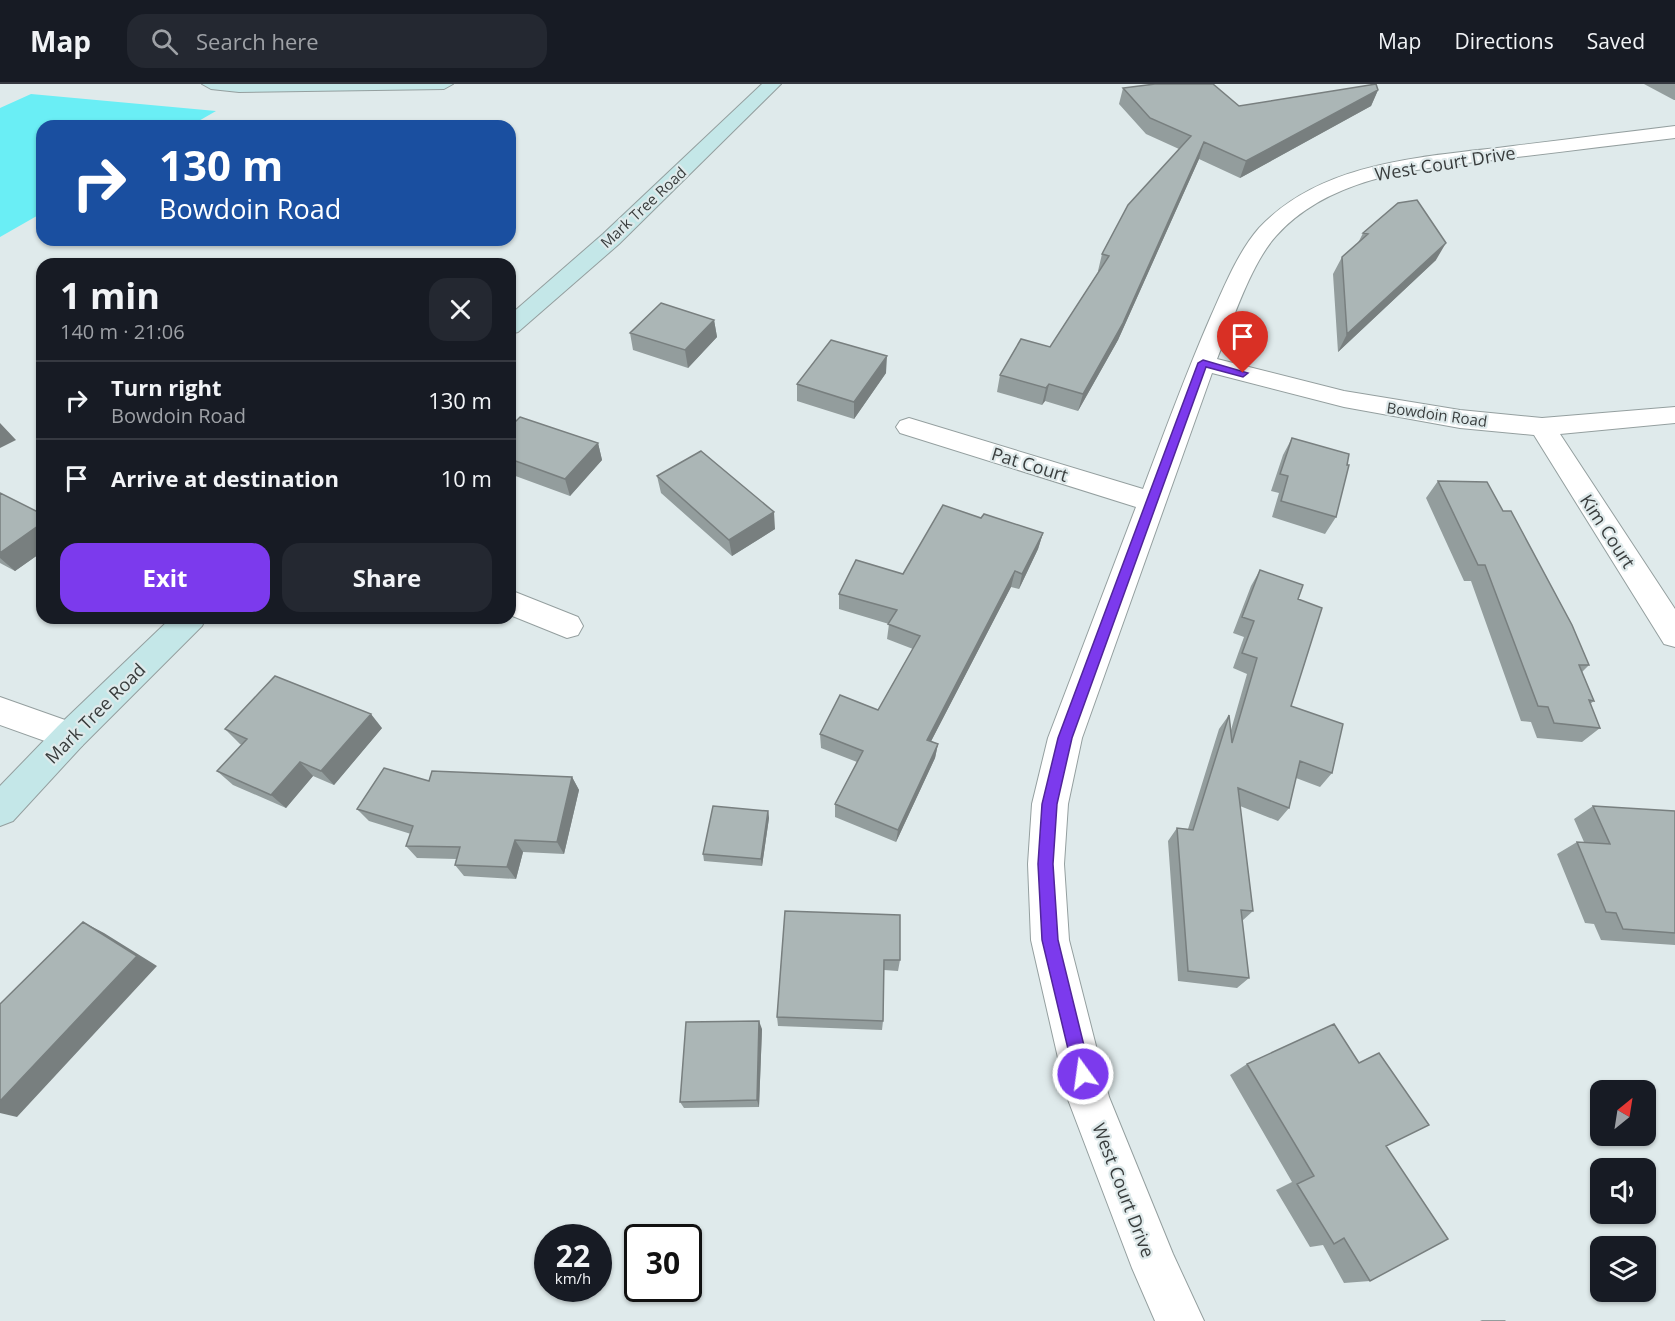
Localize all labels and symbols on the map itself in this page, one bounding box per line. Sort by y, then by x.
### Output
street label: West Court Drive [1373,140,1517,186]
street label: Mark Tree Road [596,162,690,252]
pin [1217,311,1268,373]
street label: Bowdoin Road [1385,397,1489,431]
street label: Pat Court [989,441,1071,487]
street label: Kim Court [1575,489,1641,573]
street label: Mark Tree Road [40,658,150,768]
position arrow [1051,1042,1115,1106]
north arrow [1590,1080,1656,1146]
street label: West Court Drive [1087,1119,1161,1261]
speed limit sign: 30 [624,1224,702,1302]

